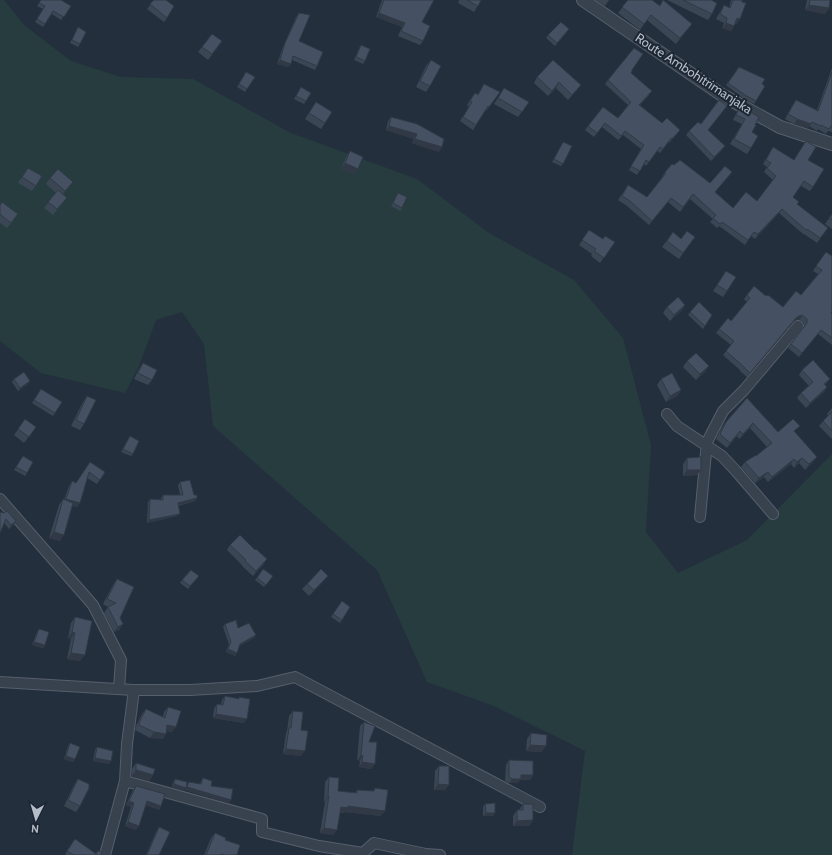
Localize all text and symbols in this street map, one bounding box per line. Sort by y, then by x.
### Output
street label: Route Ambohitrimanjaka [632,29,756,118]
north arrow [16,799,56,839]
text: N [31,822,40,836]

